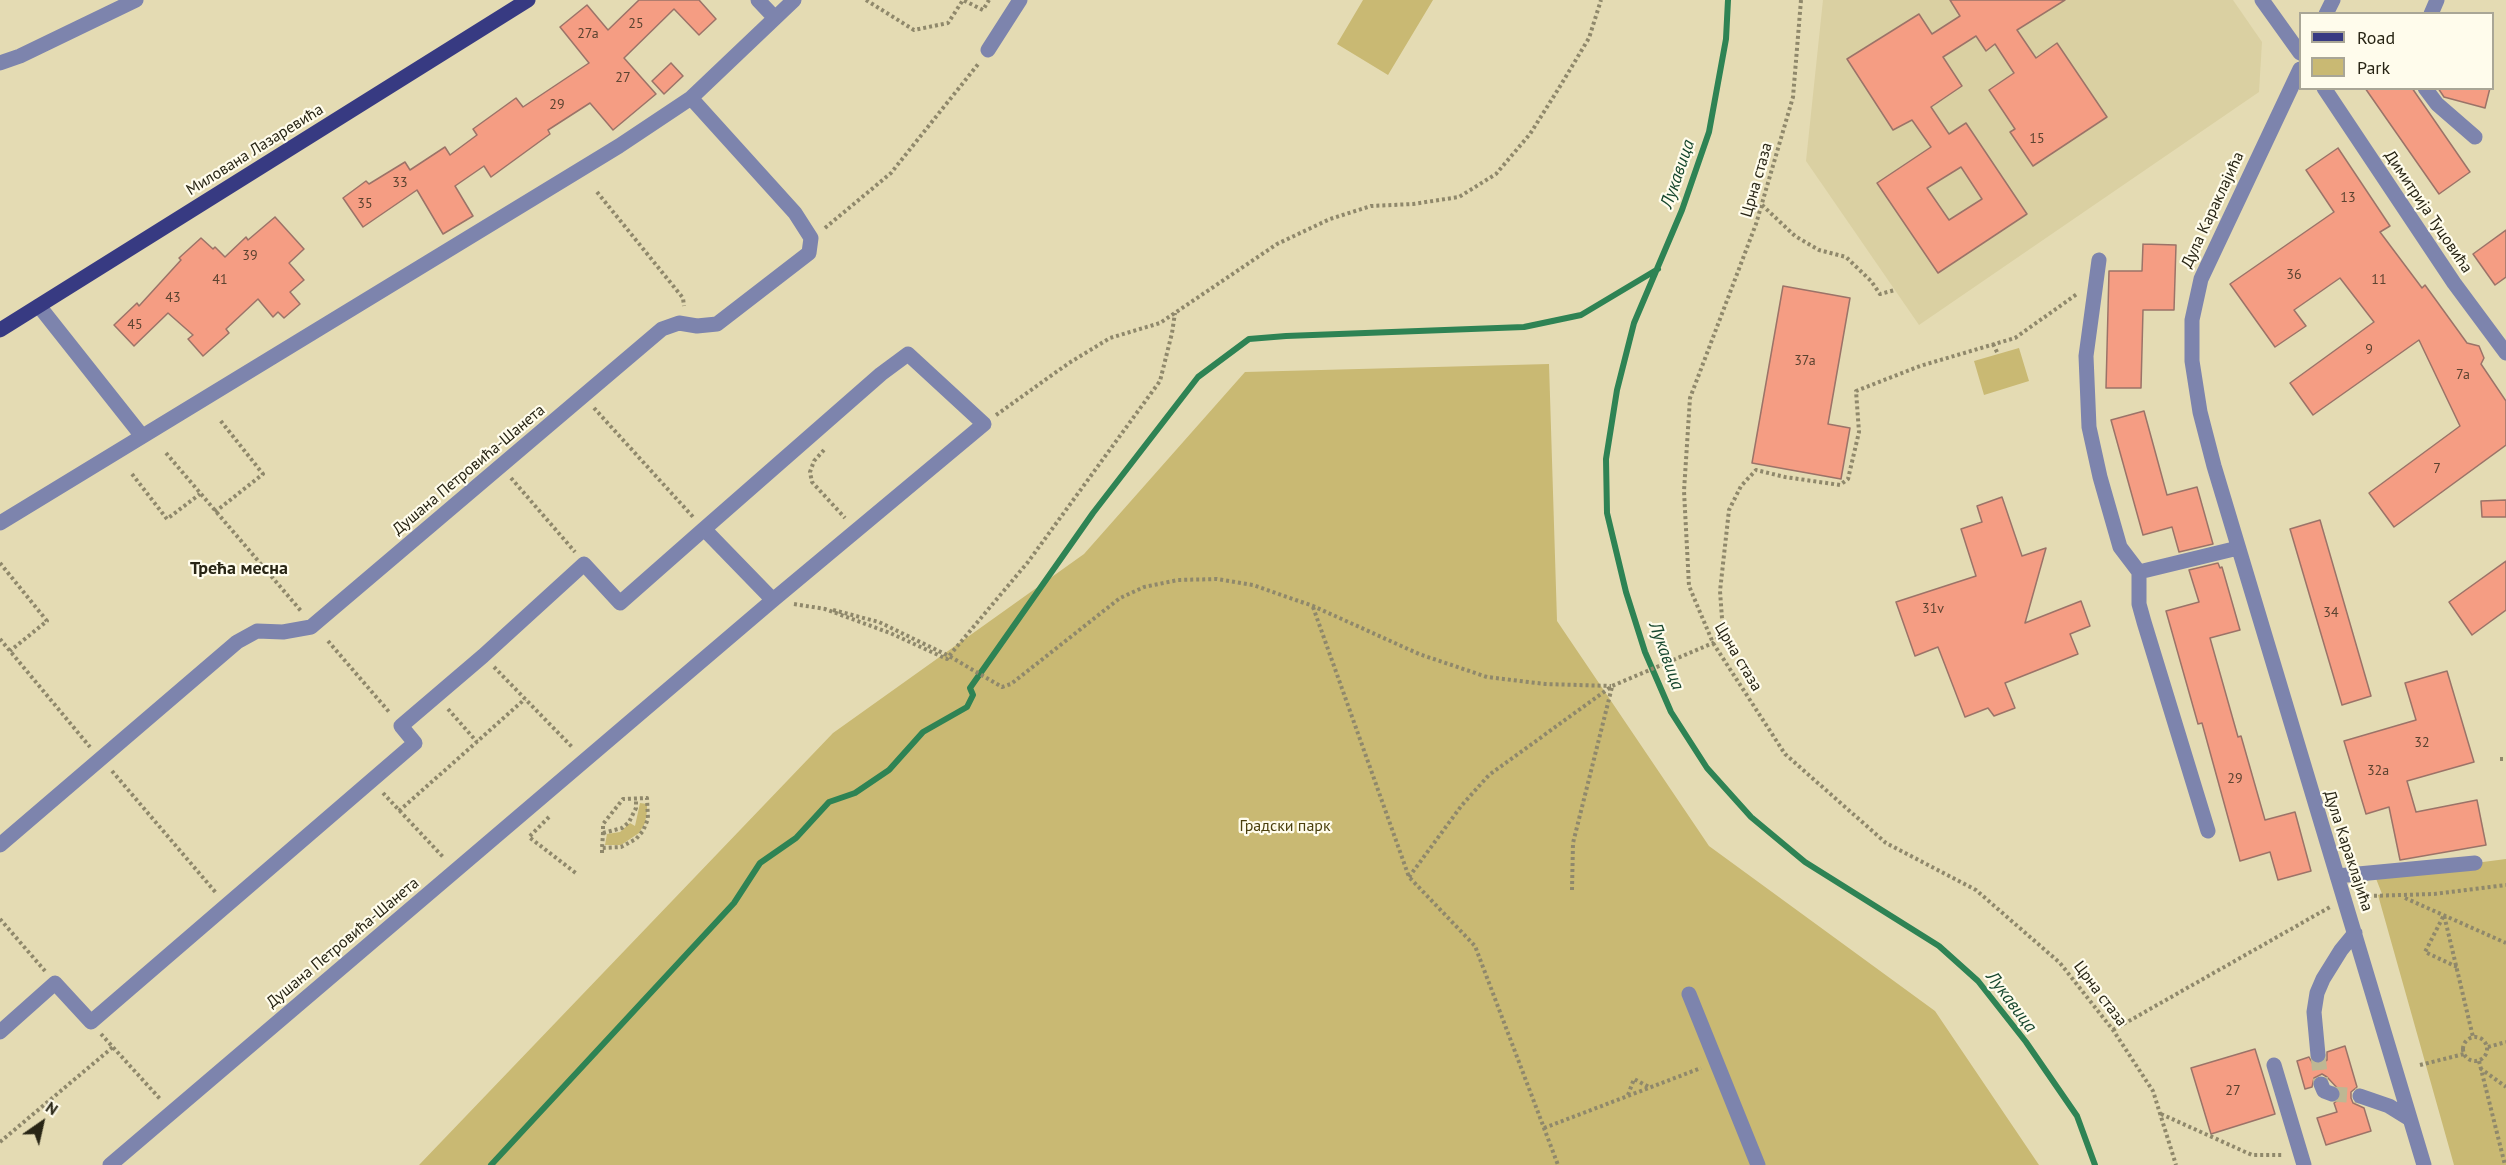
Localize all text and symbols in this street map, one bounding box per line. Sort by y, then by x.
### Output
legend [2299,12,2494,90]
house number: 25 [628,16,644,32]
house number: 27a [577,26,599,42]
text: Road [2357,26,2395,49]
text: Park [2357,56,2390,79]
house number: 27 [615,70,631,86]
house number: 29 [549,97,565,113]
street label: Милована Лазаревића [183,100,327,200]
house number: 15 [2029,131,2045,147]
water label: Лукавица [1656,137,1700,211]
street label: Црна стаза [1737,140,1777,220]
street label: Димитрија Туцовића [2380,147,2476,277]
street label: Дула Караклајића [2178,149,2248,271]
house number: 33 [392,175,408,191]
house number: 13 [2340,190,2356,206]
house number: 35 [357,196,373,212]
house number: 39 [242,248,258,264]
house number: 36 [2286,267,2302,283]
house number: 41 [212,272,228,288]
house number: 11 [2371,272,2387,288]
house number: 43 [165,290,181,306]
house number: 45 [127,317,143,333]
house number: 9 [2365,342,2373,358]
house number: 37a [1794,353,1816,369]
house number: 7a [2456,367,2470,383]
street label: Душана Петровића-Шанета [389,401,549,539]
house number: 7 [2433,461,2441,477]
district label: Трећа месна [190,558,288,580]
house number: 31v [1922,601,1944,617]
house number: 34 [2323,605,2339,621]
water label: Лукавица [1644,619,1688,693]
street label: Црна стаза [1710,619,1766,695]
house number: 32 [2414,735,2430,751]
house number: 32a [2367,763,2389,779]
house number: 29 [2227,771,2243,787]
street label: Дула Караклајића [2319,788,2377,914]
park label: Градски парк [1239,816,1331,836]
street label: Душана Петровића-Шанета [263,874,423,1012]
street label: Црна стаза [2069,958,2131,1030]
water label: Лукавица [1981,967,2041,1037]
house number: 27 [2225,1083,2241,1099]
north arrow [12,1093,72,1153]
text: N [42,1097,62,1119]

